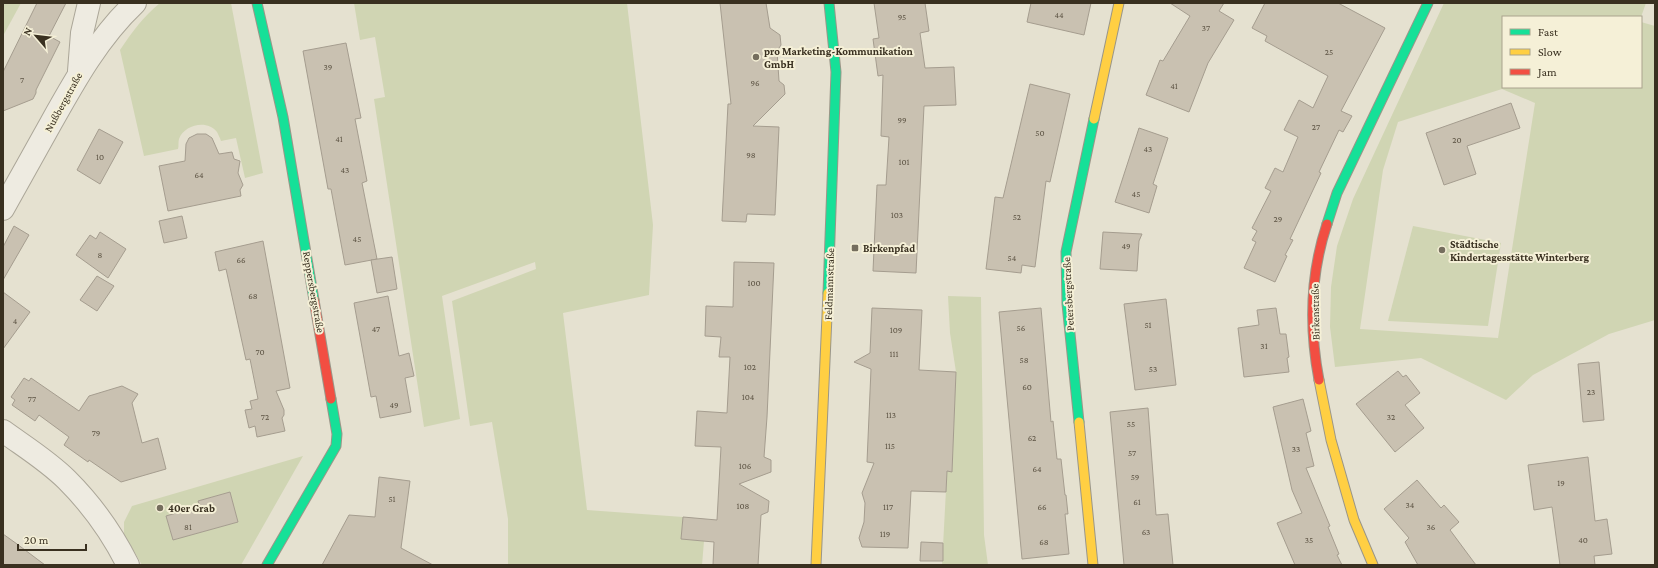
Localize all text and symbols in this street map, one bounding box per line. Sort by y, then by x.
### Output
house number: 44 [1054,10,1064,20]
house number: 95 [898,12,906,22]
north arrow [16,16,56,56]
legend [1502,16,1642,88]
house number: 37 [1202,23,1210,33]
text: N [20,25,34,37]
text: Fast [1538,25,1559,39]
place label: pro Marketing-Kommunikation GmbH [764,45,913,70]
text: Slow [1538,45,1562,59]
house number: 25 [1325,47,1333,57]
marker: pro Marketing-Kommunikation GmbH [751,52,761,62]
house number: 39 [324,62,333,72]
text: Jam [1537,65,1557,79]
street label: Nußbergstraße [42,70,85,134]
house number: 7 [20,75,24,85]
house number: 96 [750,78,760,88]
house number: 41 [1170,81,1178,91]
house number: 99 [897,115,907,125]
house number: 27 [1312,122,1320,132]
house number: 50 [1035,128,1045,138]
house number: 41 [335,134,343,144]
house number: 20 [1452,135,1462,145]
house number: 43 [1144,144,1152,154]
house number: 98 [746,150,756,160]
house number: 10 [96,152,104,162]
house number: 101 [898,157,910,167]
house number: 43 [341,165,349,175]
house number: 64 [194,170,204,180]
house number: 45 [1132,189,1140,199]
house number: 103 [891,210,903,220]
house number: 52 [1013,212,1021,222]
house number: 29 [1274,214,1283,224]
house number: 45 [353,234,361,244]
place label: Städtische Kindertagesstätte Winterberg [1450,238,1590,263]
house number: 49 [1121,241,1131,251]
place label: Birkenpfad [863,242,915,254]
marker: Birkenpfad [850,243,860,253]
marker: Städtische Kindertagesstätte Winterberg [1437,245,1447,255]
street label: Feldmannstraße [822,248,836,320]
house number: 8 [98,250,103,260]
street label: Reppersbergstraße [300,250,327,334]
house number: 54 [1008,253,1017,263]
house number: 66 [236,255,246,265]
street label: Petersbergstraße [1060,257,1077,331]
house number: 100 [747,278,761,288]
street label: Birkenstraße [1309,284,1321,340]
house number: 68 [248,291,258,301]
house number: 4 [13,316,18,326]
house number: 51 [1144,320,1152,330]
house number: 56 [1017,323,1026,333]
house number: 47 [372,324,380,334]
house number: 109 [890,325,903,335]
house number: 31 [1260,341,1268,351]
house number: 70 [255,347,265,357]
house number: 111 [890,349,898,359]
house number: 58 [1019,355,1029,365]
house number: 102 [744,362,756,372]
house number: 53 [1149,364,1157,374]
house number: 60 [1022,382,1032,392]
house number: 23 [1587,387,1595,397]
house number: 104 [742,392,755,402]
house number: 77 [28,394,36,404]
house number: 49 [389,400,399,410]
house number: 113 [886,410,896,420]
house number: 72 [261,412,269,422]
house number: 32 [1387,412,1395,422]
house number: 55 [1127,419,1135,429]
house number: 79 [92,428,101,438]
house number: 62 [1028,433,1036,443]
house number: 115 [885,441,895,451]
house number: 33 [1292,444,1300,454]
house number: 57 [1128,448,1136,458]
house number: 106 [739,461,752,471]
house number: 64 [1032,464,1042,474]
house number: 59 [1131,472,1140,482]
house number: 19 [1557,478,1565,488]
house number: 51 [388,494,396,504]
house number: 61 [1133,497,1141,507]
house number: 34 [1406,500,1415,510]
house number: 108 [737,501,750,511]
place label: 40er Grab [168,502,215,514]
house number: 117 [883,502,893,512]
house number: 66 [1037,502,1047,512]
marker: 40er Grab [155,503,165,513]
house number: 81 [184,522,192,532]
house number: 36 [1427,522,1436,532]
scale bar [18,526,86,552]
house number: 63 [1142,527,1150,537]
house number: 119 [880,529,891,539]
text: 20 m [24,533,49,547]
house number: 35 [1305,535,1313,545]
house number: 40 [1578,535,1588,545]
house number: 68 [1039,537,1049,547]

